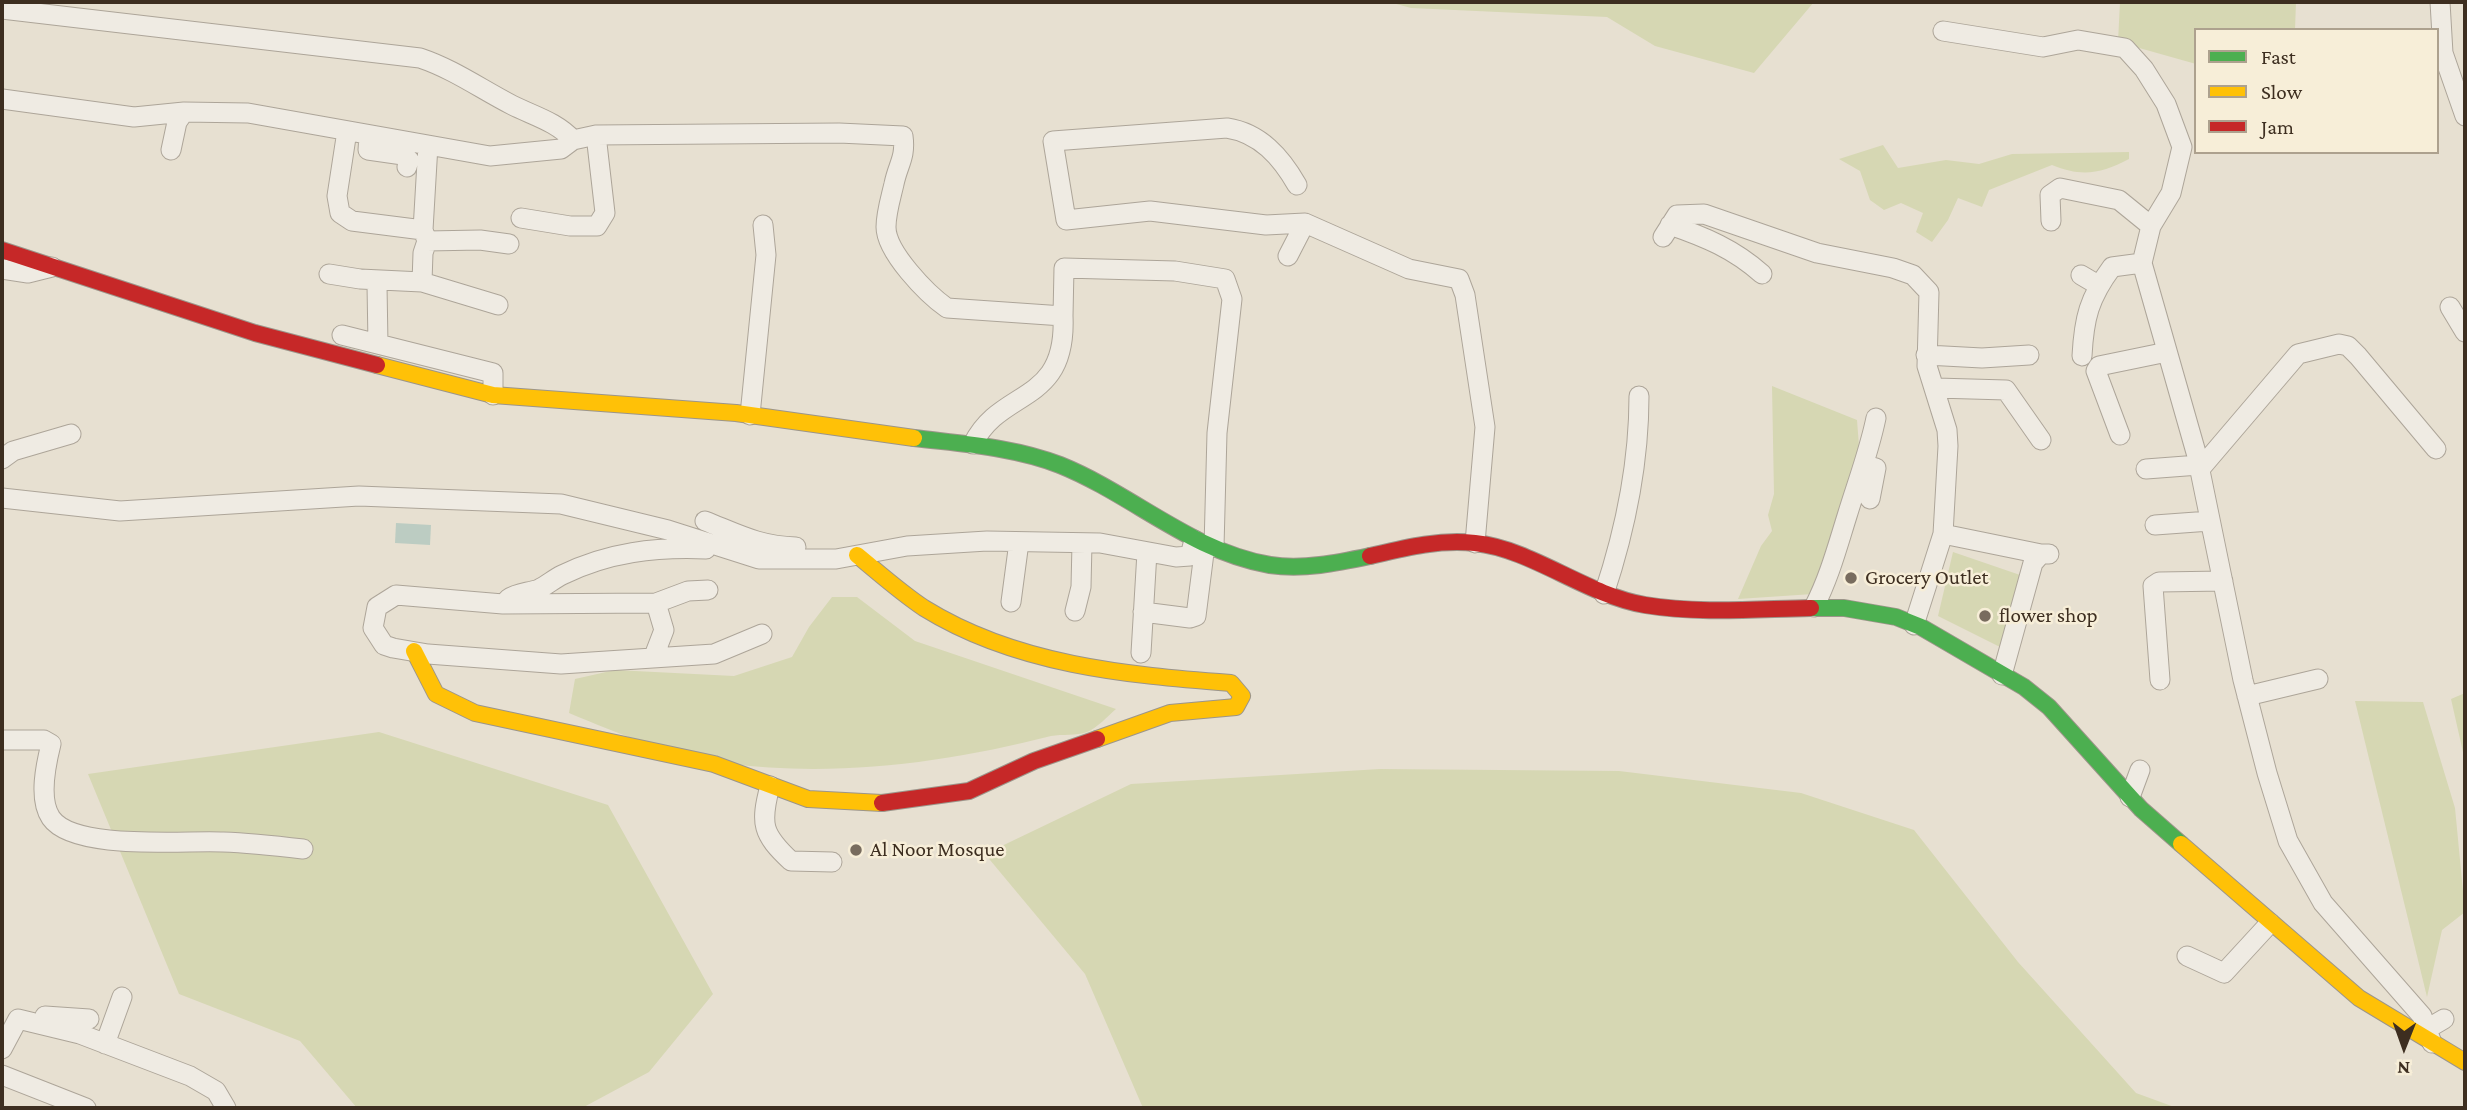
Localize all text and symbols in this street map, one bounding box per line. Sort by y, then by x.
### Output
legend [2194,28,2439,154]
text: Fast [2261,45,2296,69]
text: Slow [2261,80,2302,104]
text: Jam [2261,115,2294,139]
place label: Grocery Outlet [1865,565,1989,591]
marker: Grocery Outlet [1843,570,1859,586]
place label: flower shop [1999,603,2098,629]
marker: flower shop [1977,608,1993,624]
place label: Al Noor Mosque [870,837,1005,863]
marker: Al Noor Mosque [848,842,864,858]
north arrow [2369,1012,2439,1082]
text: N [2397,1058,2410,1079]

